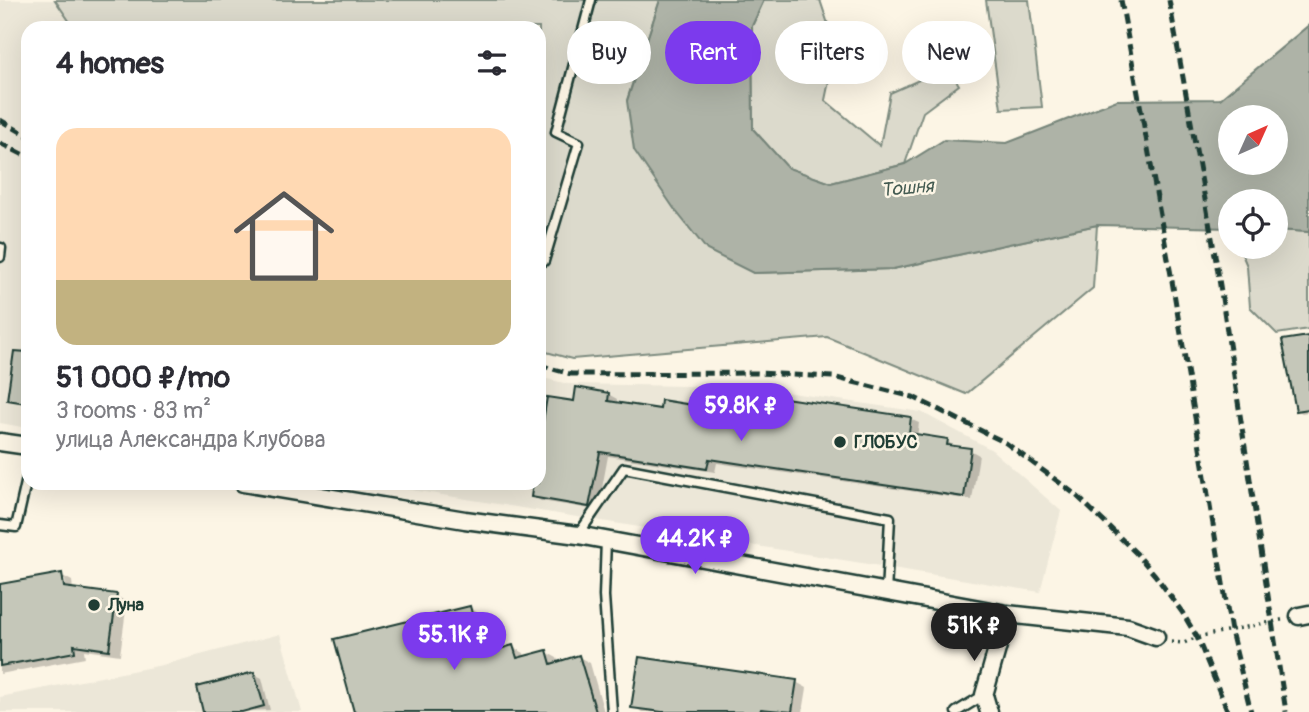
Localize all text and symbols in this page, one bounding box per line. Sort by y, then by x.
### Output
chip: Buy [567,21,651,84]
chip: Rent [665,21,761,84]
chip: Filters [775,21,888,84]
chip: New [902,21,995,84]
icon: filters [473,44,511,82]
text: 4 homes [56,45,164,82]
north arrow [1218,105,1288,175]
map controls [1218,105,1288,259]
icon: home [221,173,347,299]
water label: Тошня [880,174,936,202]
button: locate [1218,189,1288,259]
text: 51 000 ₽/mo [56,359,230,396]
pin: 59.8K ₽ [676,384,806,443]
text: 59.8K ₽ [704,391,778,420]
text: 3 rooms · 83 m² [56,396,211,425]
text: улица Александра Клубова [56,425,325,454]
place label: ГЛОБУС [854,431,918,454]
marker: ГЛОБУС [832,434,848,450]
pin: 44.2K ₽ [630,516,760,576]
text: 44.2K ₽ [656,524,734,553]
place label: Луна [107,594,144,617]
marker: Луна [86,597,102,613]
pin: 51K ₽ [925,604,1023,663]
text: 51K ₽ [947,611,1001,640]
pin: 55.1K ₽ [389,612,519,672]
text: 55.1K ₽ [418,620,490,649]

